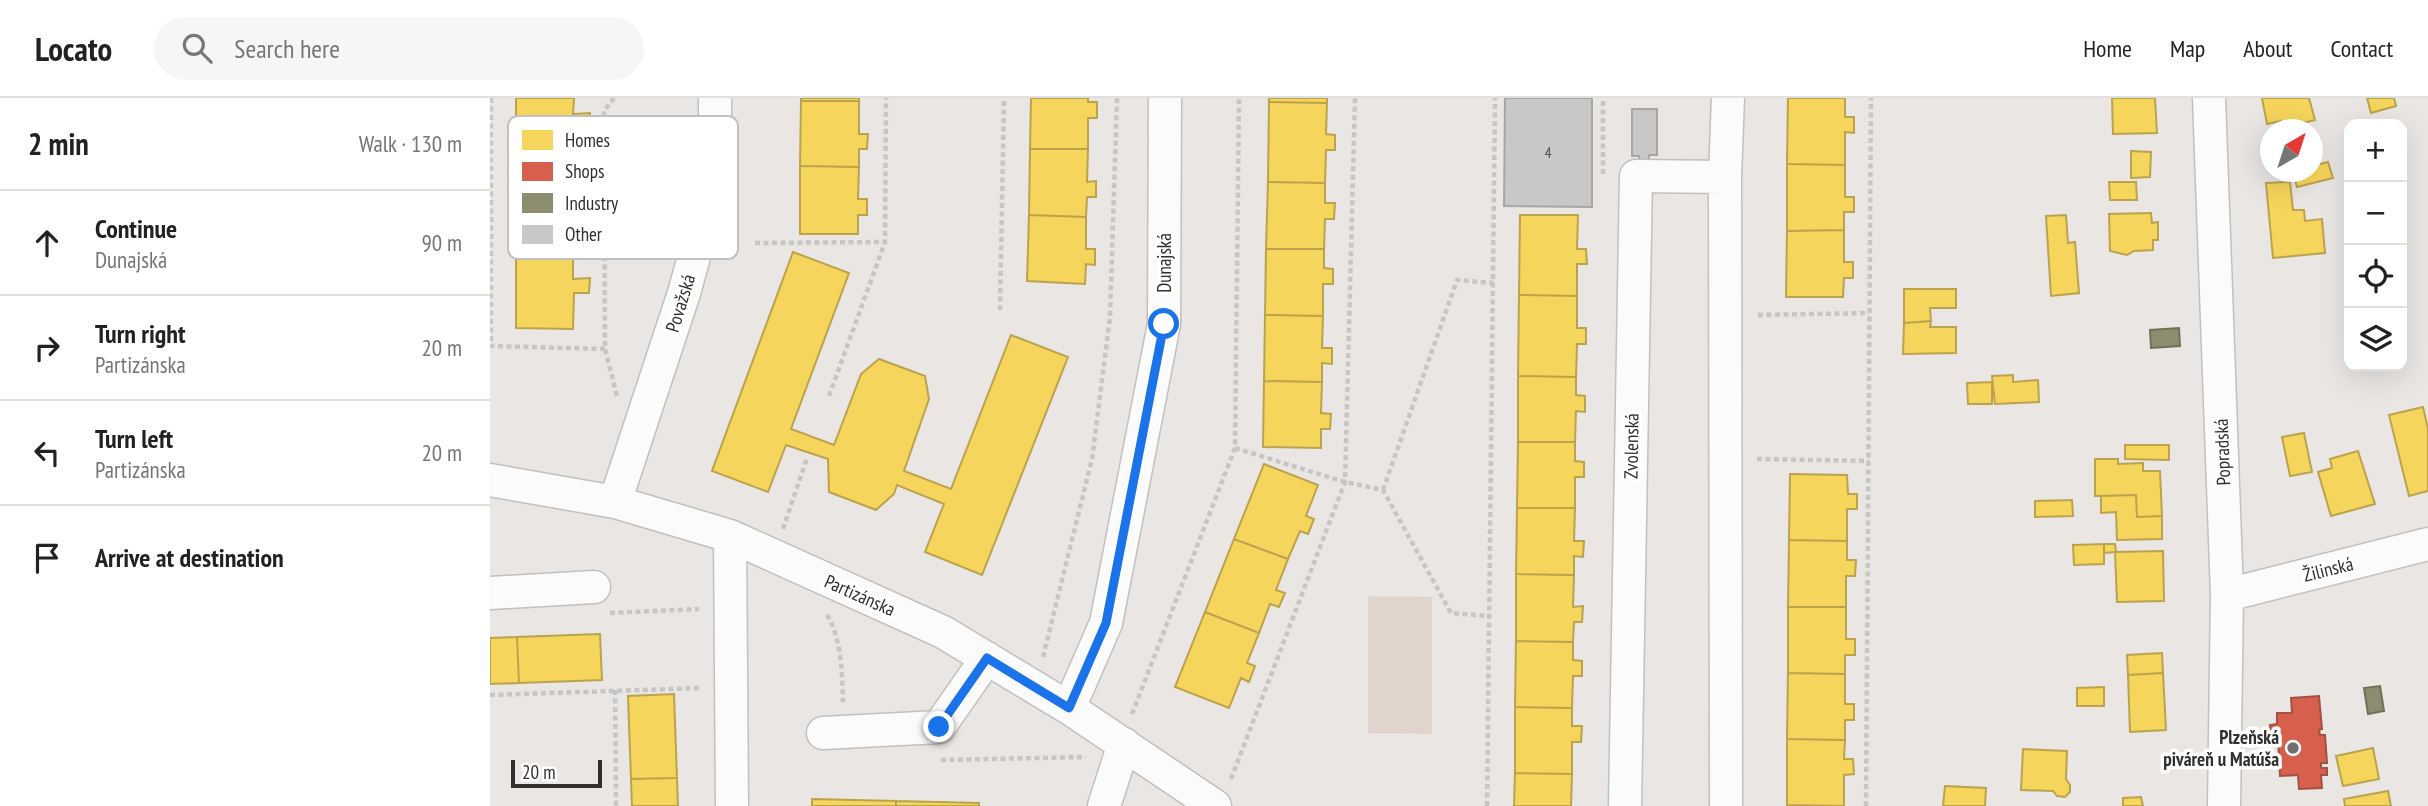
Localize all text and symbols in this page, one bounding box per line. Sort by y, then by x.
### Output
search box [154,17,644,80]
text: Locato [35,27,112,70]
icon: search [178,29,216,67]
text: Search here [234,32,340,65]
text: Home [2083,33,2132,64]
text: Map [2170,33,2205,64]
text: About [2243,33,2292,64]
text: Contact [2330,33,2393,64]
legend [508,116,738,259]
north arrow [2260,119,2323,182]
map controls [2344,119,2407,371]
button: + [2344,119,2407,182]
text: 2 min [28,124,89,163]
text: Homes [565,128,610,152]
text: Walk · 130 m [359,129,462,158]
house number: 4 [1544,142,1552,162]
text: Shops [565,159,604,183]
button: − [2344,182,2407,245]
text: Industry [565,191,619,215]
text: Continue [95,212,177,245]
text: Other [565,222,603,246]
icon: ahead [28,224,66,262]
text: 90 m [421,228,462,257]
street label: Dunajská [1152,233,1176,293]
text: Dunajská [95,245,167,274]
button: locate [2344,245,2407,308]
street label: Považská [660,271,700,335]
route start [1148,308,1179,339]
button: layers [2344,308,2407,371]
text: Turn right [95,317,186,350]
icon: right [28,329,66,367]
text: 20 m [421,333,462,362]
text: Partizánska [95,350,186,379]
street label: Zvolenská [1618,413,1644,479]
street label: Popradská [2209,418,2235,486]
text: Turn left [95,422,173,455]
icon: left [28,434,66,472]
text: 20 m [421,438,462,467]
text: Partizánska [95,455,186,484]
icon: arrive [28,539,66,577]
text: Arrive at destination [95,541,284,574]
street label: Žilinská [2300,551,2356,587]
street label: Partizánska [821,569,899,621]
route end [923,711,954,742]
place label: Plzeňská piváreň u Matúša [2163,725,2279,771]
marker: Plzeňská piváreň u Matúša [2285,740,2301,756]
scale bar [511,757,602,789]
text: 20 m [522,760,556,784]

